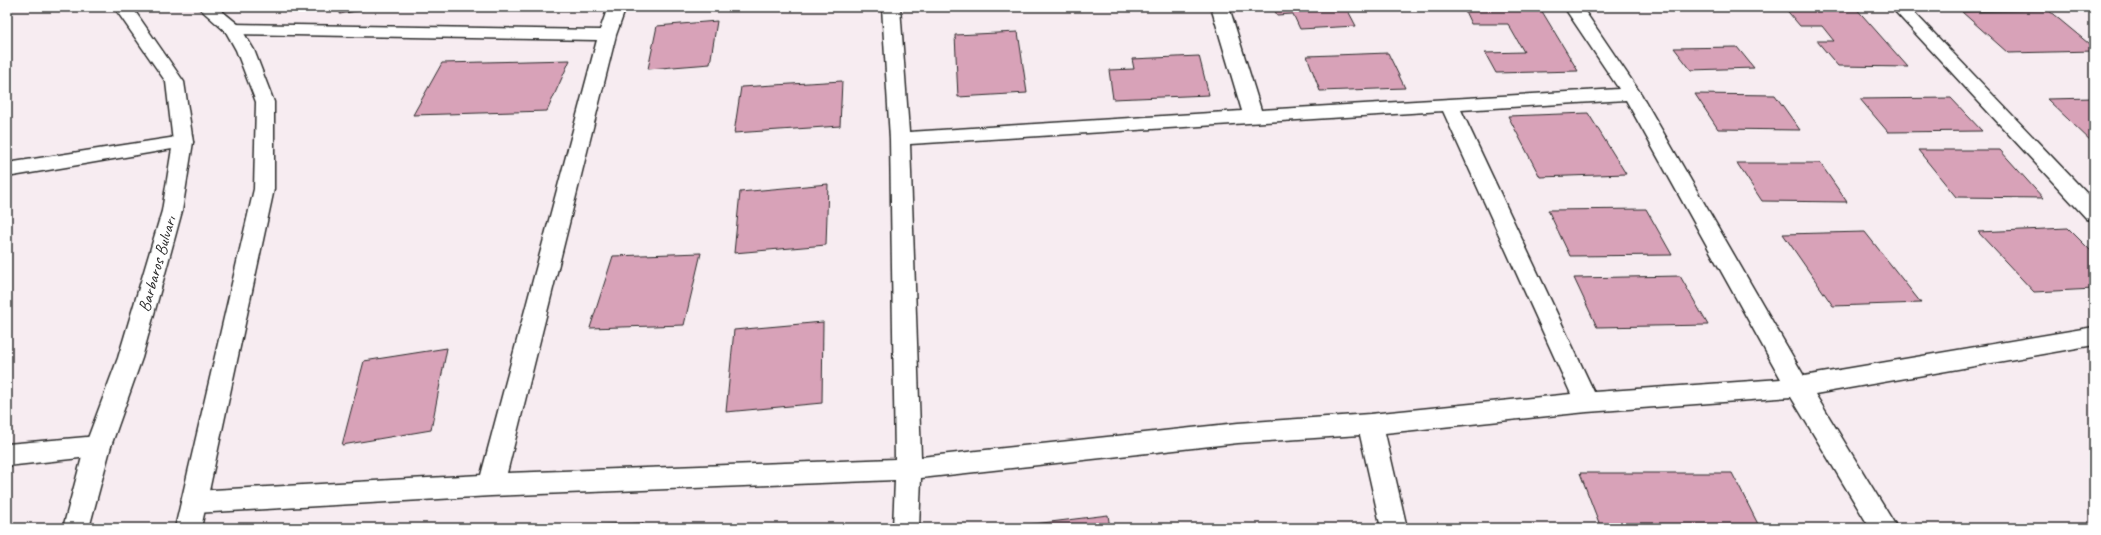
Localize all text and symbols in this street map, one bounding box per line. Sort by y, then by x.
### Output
street label: Barbaros Bulvarı [133,213,181,314]

